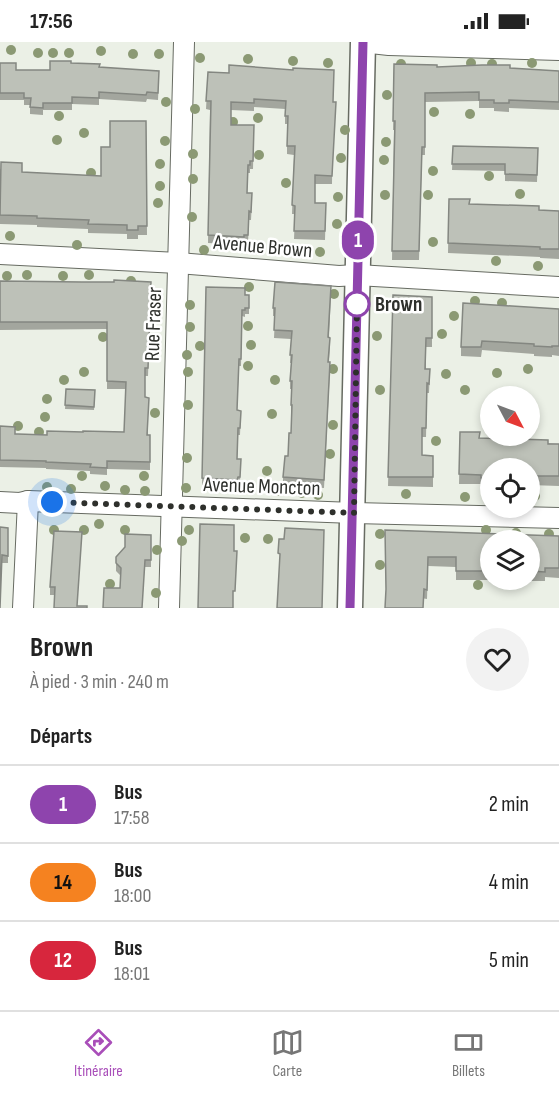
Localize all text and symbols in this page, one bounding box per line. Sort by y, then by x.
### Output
text: 17:56 [30,8,73,35]
line badge: 1 [338,220,378,260]
text: 1 [354,228,362,253]
street label: Avenue Brown [211,230,313,263]
street label: Rue Fraser [140,287,167,361]
marker: Brown [344,291,370,317]
place label: Brown [375,292,422,317]
north arrow [480,386,540,446]
map controls [480,386,540,590]
button: locate [480,458,540,518]
street label: Avenue Moncton [202,472,321,501]
your location [37,487,67,517]
button: layers [480,530,540,590]
button: heart [466,628,529,691]
text: Brown [30,631,93,664]
text: À pied · 3 min · 240 m [30,670,169,694]
text: Départs [30,723,92,750]
text: Bus [114,779,143,806]
text: 2 min [489,791,529,818]
text: 1 [59,792,67,817]
text: 17:58 [114,806,149,830]
text: Bus [114,857,143,884]
text: 4 min [489,869,529,896]
text: 14 [54,870,72,895]
text: 18:00 [114,884,151,908]
text: Bus [114,935,143,962]
text: 5 min [489,947,529,974]
text: 12 [54,948,72,973]
text: 18:01 [114,962,149,986]
tab: Itinéraire [74,1026,123,1081]
tab: Carte [271,1026,304,1081]
tab: Billets [452,1026,485,1081]

